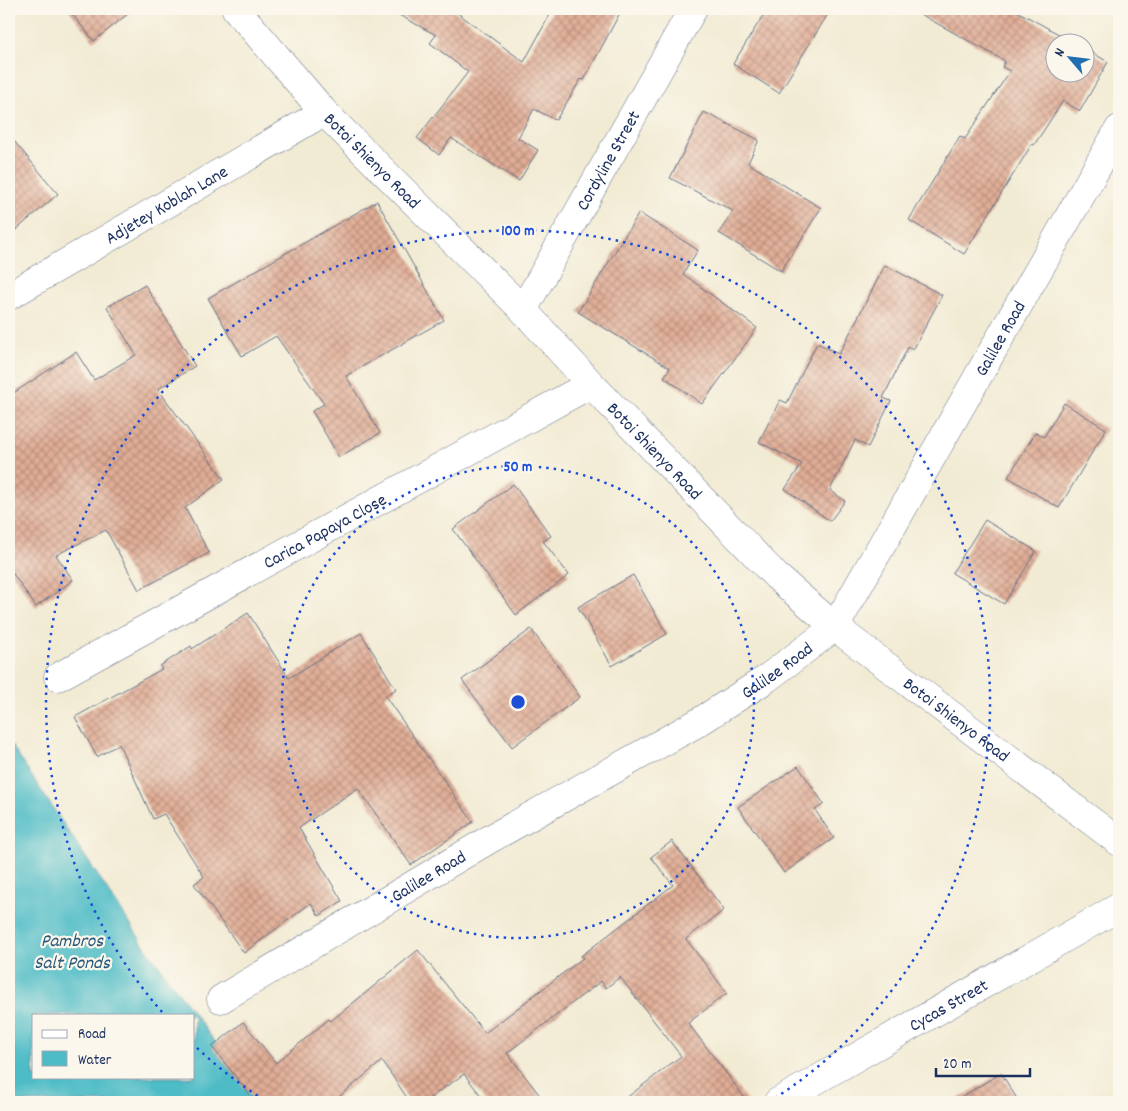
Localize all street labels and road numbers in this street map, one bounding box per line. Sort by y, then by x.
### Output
street label: Cordyline Street [572,107,648,216]
street label: Botoi Shienyo Road [317,108,425,216]
street label: Adjetey Koblah Lane [101,161,233,252]
street label: Galilee Road [970,297,1033,382]
street label: Botoi Shienyo Road [600,398,706,507]
street label: Carica Papaya Close [259,489,392,577]
street label: Galilee Road [737,638,819,707]
street label: Botoi Shienyo Road [897,673,1014,770]
street label: Galilee Road [387,846,472,910]
street label: Cycas Street [905,974,994,1039]

